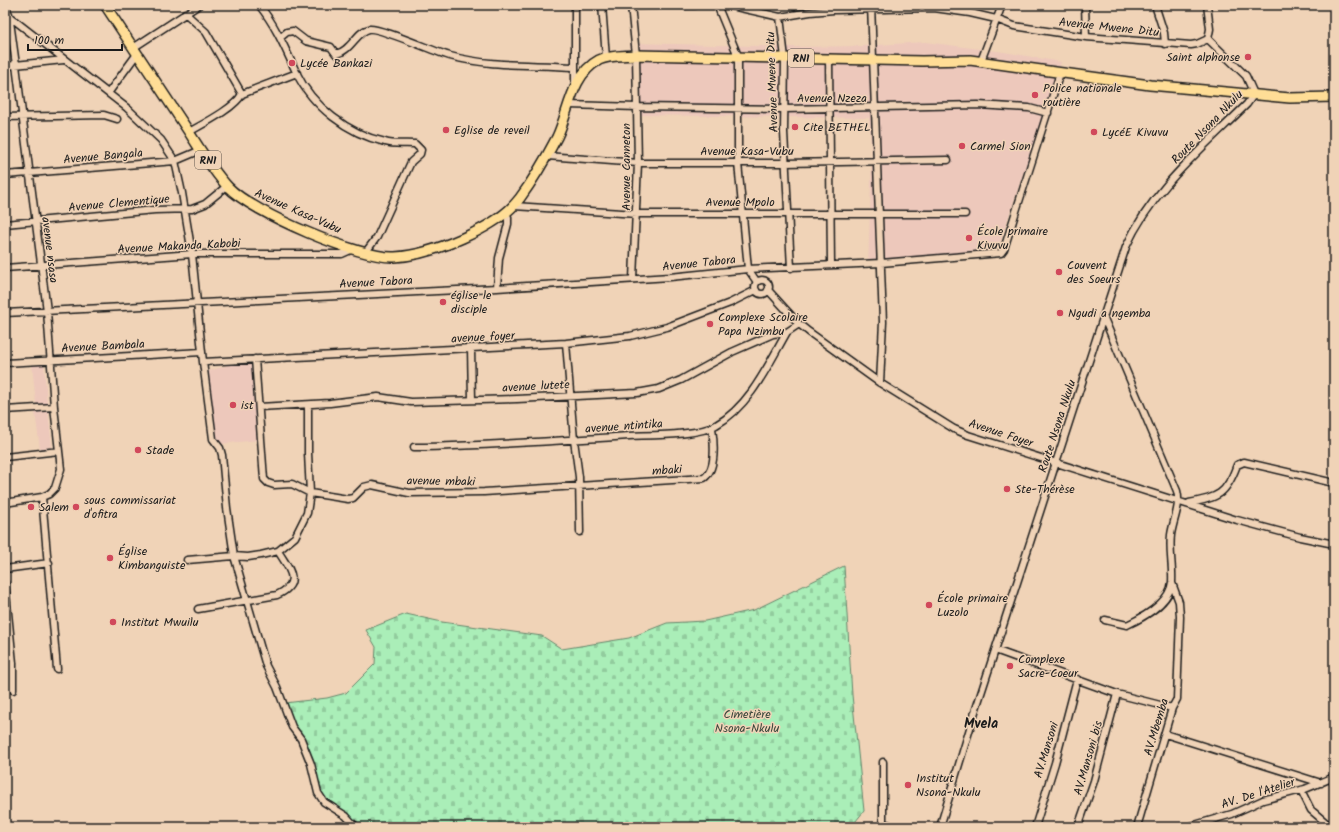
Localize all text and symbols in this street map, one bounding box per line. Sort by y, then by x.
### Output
street label: Avenue Mwene Ditu [1058,13,1160,42]
scale bar [28,26,122,52]
text: 100 m [34,31,65,50]
street label: Avenue Mwene Ditu [761,31,784,133]
place label: Saint alphonse [1166,48,1241,67]
road number: RN1 [788,49,814,67]
marker: Saint alphonse [1243,52,1253,62]
place label: Lycée Bankazi [300,54,373,73]
marker: Lycée Bankazi [287,58,297,68]
place label: Police nationale routière [1043,79,1122,112]
street label: Route Nsona Nkulu [1167,86,1248,169]
street label: Avenue Nzeza [797,89,867,108]
marker: Police nationale routière [1030,90,1040,100]
place label: Cite BETHEL [803,118,871,137]
place label: Eglise de reveil [454,121,530,140]
marker: Cite BETHEL [790,122,800,132]
street label: Avenue Canneton [617,123,636,211]
place label: LycéE Kivuvu [1102,123,1168,142]
marker: Eglise de reveil [441,125,451,135]
marker: LycéE Kivuvu [1089,127,1099,137]
place label: Carmel Sion [970,137,1031,156]
marker: Carmel Sion [957,141,967,151]
street label: Avenue Kasa-Vubu [700,142,794,161]
street label: Avenue Bangala [63,144,144,169]
road number: RN1 [195,151,221,169]
street label: Avenue Kasa-Vubu [251,184,344,239]
street label: Avenue Clementique [68,190,171,217]
street label: Avenue Mpolo [705,193,775,212]
street label: avenue nsasa [36,216,63,285]
place label: École primaire Kivuvu [977,222,1049,255]
marker: École primaire Kivuvu [964,233,974,243]
street label: Avenue Makanda Kabobi [117,234,242,259]
street label: Avenue Tabora [661,250,737,277]
place label: Couvent des Soeurs [1067,256,1120,289]
marker: Couvent des Soeurs [1054,267,1064,277]
street label: Avenue Tabora [339,271,414,294]
place label: église le disciple [451,286,492,319]
marker: église le disciple [438,297,448,307]
place label: Ngudi a ngemba [1068,304,1151,323]
place label: Complexe Scolaire Papa Nzimbu [718,308,808,341]
marker: Ngudi a ngemba [1055,308,1065,318]
marker: Complexe Scolaire Papa Nzimbu [705,319,715,329]
street label: avenue foyer [451,326,516,349]
street label: Avenue Bambala [61,335,146,358]
street label: avenue lutete [502,375,571,398]
street label: Route Nsona Nkulu [1033,377,1082,475]
place label: ist [241,396,254,415]
marker: ist [228,400,238,410]
street label: avenue ntintika [585,414,664,439]
street label: Avenue Foyer [966,414,1037,453]
place label: Stade [146,441,175,460]
marker: Stade [133,445,143,455]
street label: mbaki [651,460,684,481]
street label: avenue mbaki [407,471,477,492]
place label: Ste-Thérèse [1015,480,1075,499]
marker: Ste-Thérèse [1002,484,1012,494]
place label: sous commissariat d'ofitra [84,491,176,524]
place label: Salem [39,498,69,517]
marker: Salem [26,502,36,512]
marker: sous commissariat d'ofitra [71,502,81,512]
place label: Église Kimbanguiste [118,542,186,575]
marker: Église Kimbanguiste [105,553,115,563]
place label: École primaire Luzolo [937,589,1009,622]
marker: École primaire Luzolo [924,600,934,610]
place label: Institut Mwuilu [121,613,199,632]
marker: Institut Mwuilu [108,617,118,627]
place label: Complexe Sacre-Coeur [1018,650,1079,683]
marker: Complexe Sacre-Coeur [1005,661,1015,671]
street label: AV.Mbemba [1139,696,1174,758]
park label: Cimetière Nsona-Nkulu [715,705,779,738]
district label: Mvela [964,713,998,735]
street label: AV.Mansoni [1029,719,1064,781]
street label: AV.Mansoni bis [1069,719,1108,798]
place label: Institut Nsona-Nkulu [916,769,981,802]
street label: AV. De l'Atelier [1219,772,1298,814]
marker: Institut Nsona-Nkulu [903,780,913,790]

